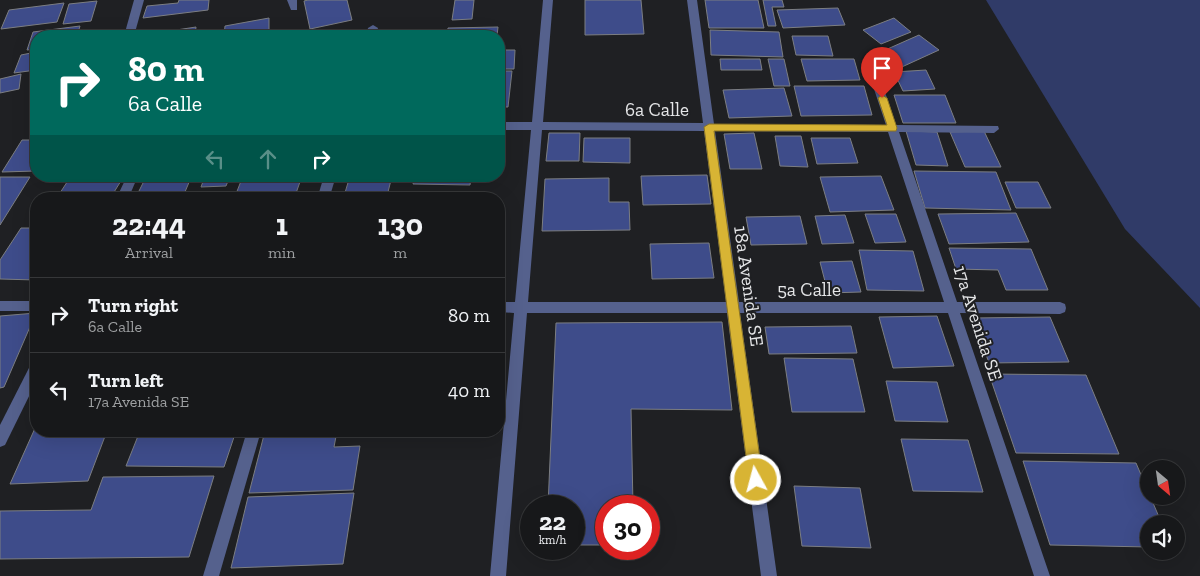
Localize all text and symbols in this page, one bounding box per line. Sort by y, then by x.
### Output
pin [861,47,903,98]
text: 80 m [128,48,204,90]
icon: right [45,50,110,115]
icon: arrive [868,54,896,82]
text: 6a Calle [128,90,202,117]
street label: 6a Calle [625,98,689,121]
icon: left [201,145,229,173]
icon: ahead [254,145,282,173]
icon: right [307,145,335,173]
text: 22:44 [112,207,186,243]
text: 1 [276,207,288,243]
text: 130 [378,207,423,243]
street label: 18a Avenida SE [729,224,769,348]
text: Arrival [125,243,173,262]
text: min [268,243,295,262]
text: m [393,243,407,262]
street label: 17a Avenida SE [949,262,1007,384]
street label: 5a Calle [777,278,841,301]
text: Turn right [88,294,178,317]
icon: right [45,301,73,329]
text: 80 m [448,304,490,327]
text: 6a Calle [88,317,142,336]
text: Turn left [88,369,163,392]
icon: left [45,376,73,404]
text: 40 m [448,379,490,402]
text: 17a Avenida SE [88,392,189,411]
position arrow [729,453,781,505]
north arrow [1140,460,1185,505]
map controls [1140,460,1185,560]
speed limit sign: 30 [595,495,660,560]
text: 22 [539,506,566,536]
button: sound [1140,515,1185,560]
text: km/h [539,533,566,547]

